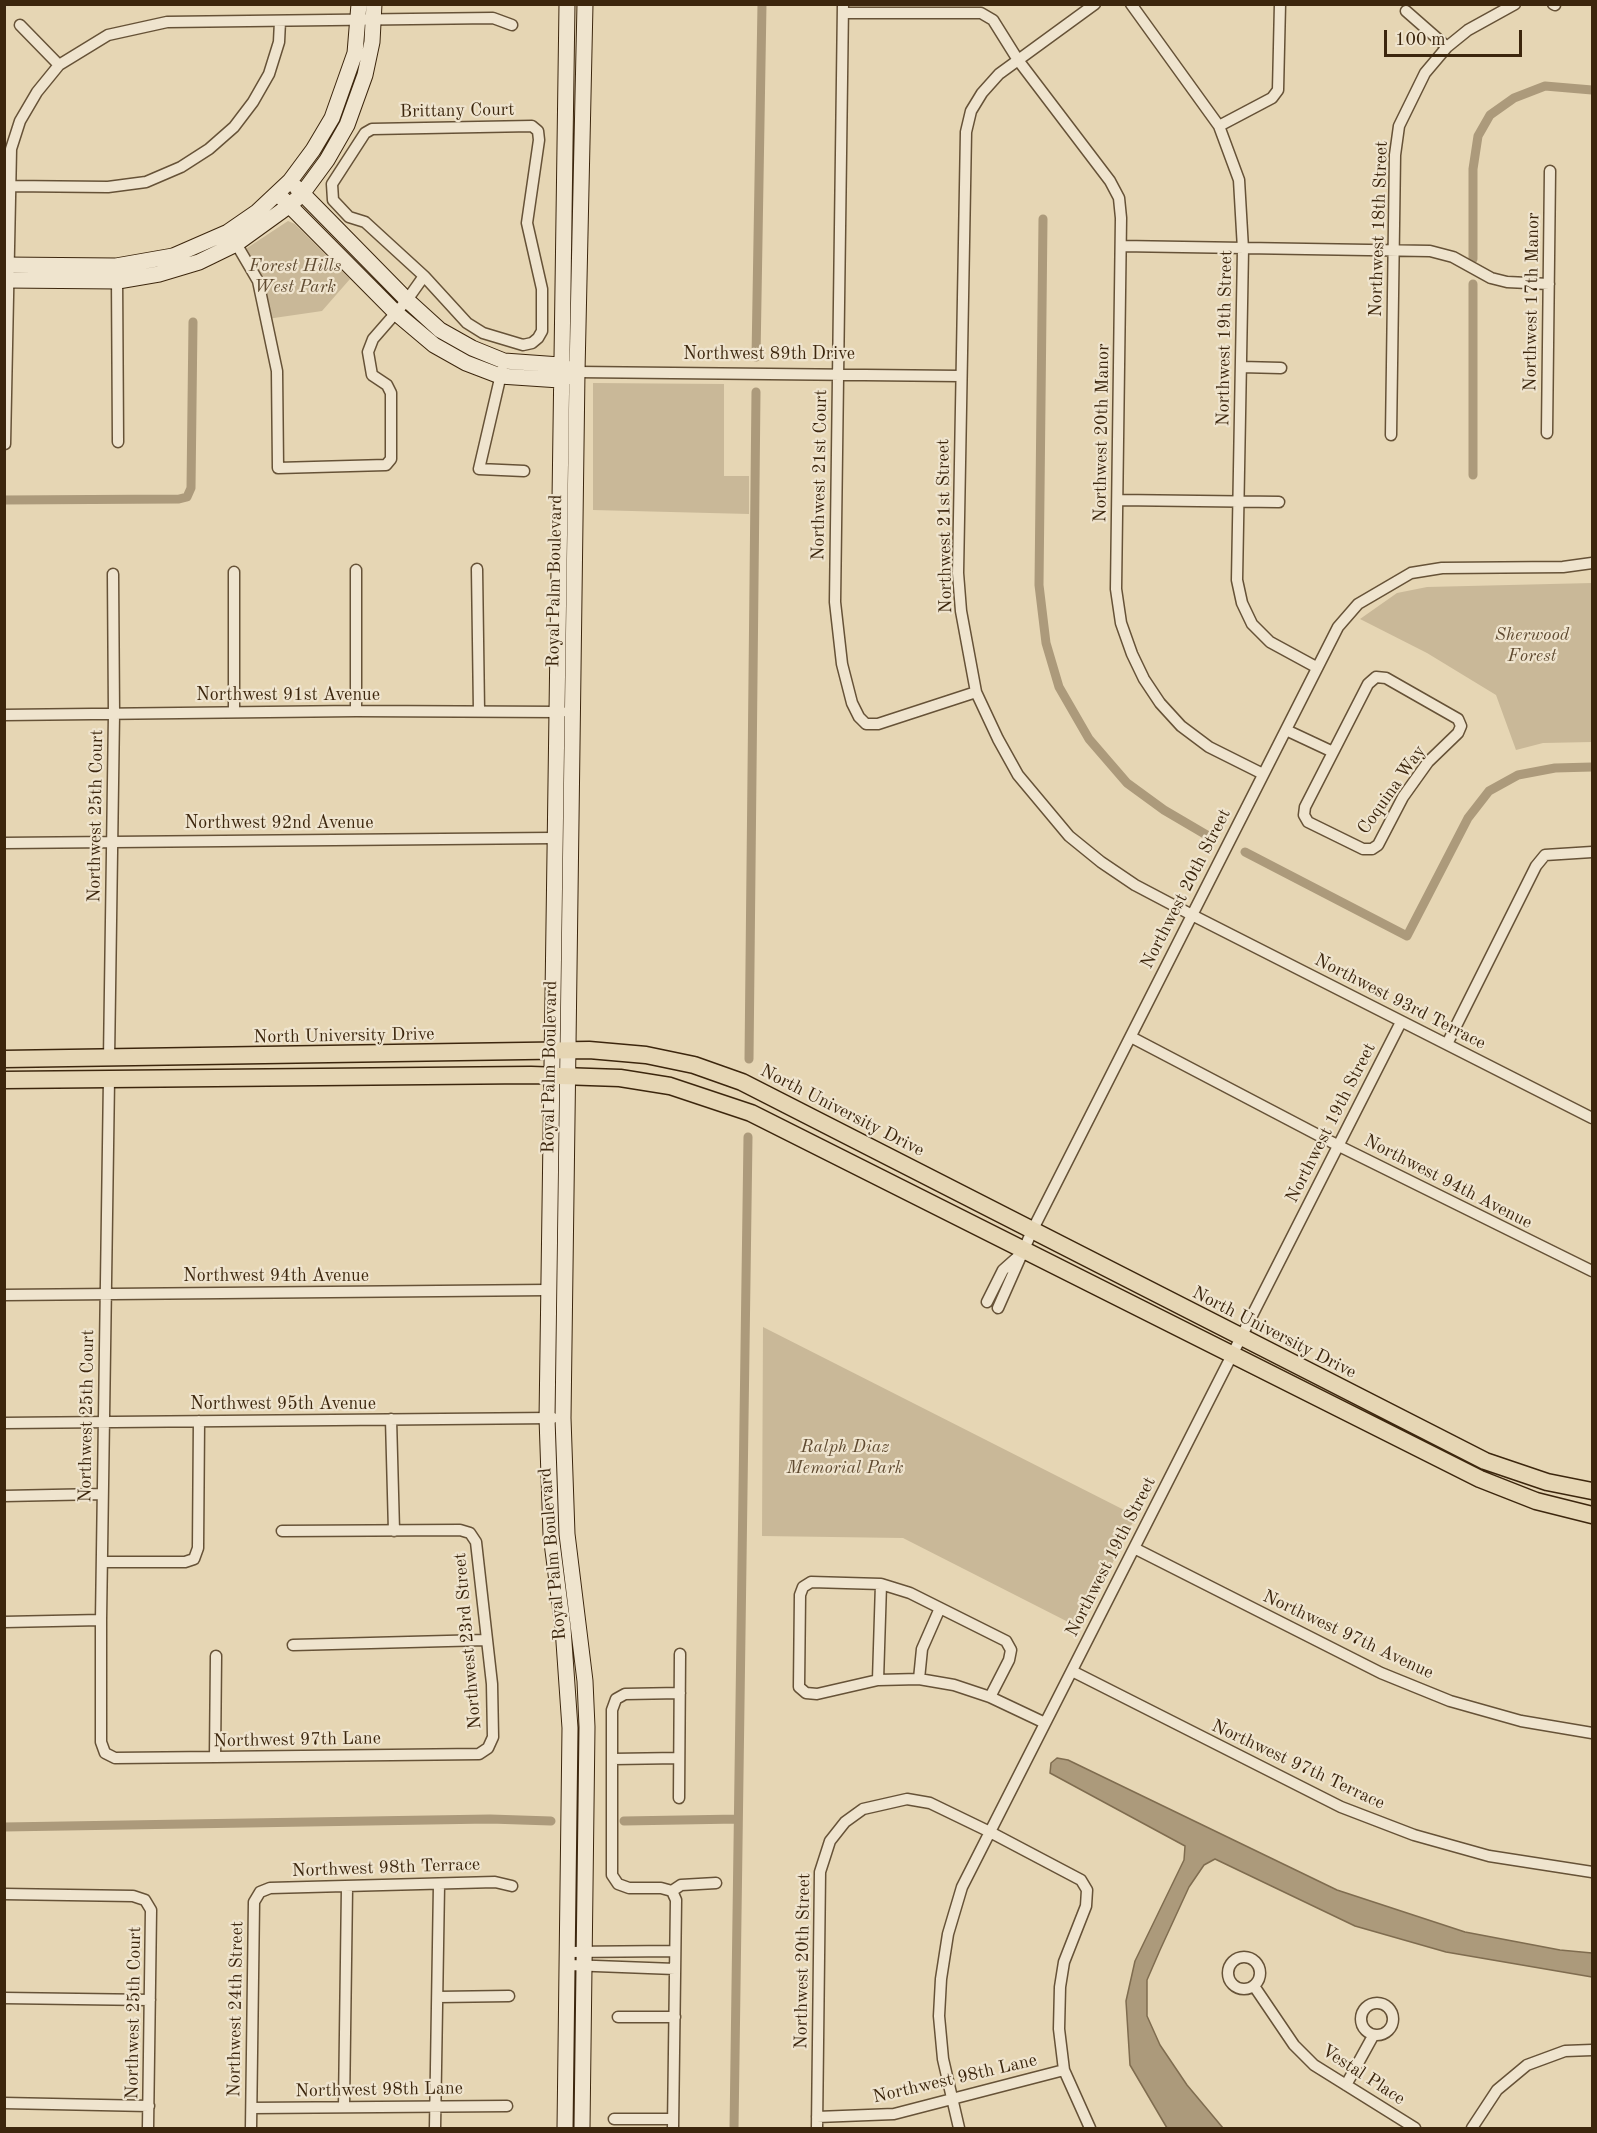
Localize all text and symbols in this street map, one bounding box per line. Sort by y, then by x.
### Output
scale bar [1387,18,1525,56]
text: 100 m [1395,31,1446,49]
street label: Brittany Court [399,99,515,123]
street label: Northwest 18th Street [1365,140,1393,318]
street label: Northwest 17th Manor [1520,212,1544,392]
street label: Northwest 19th Street [1213,250,1237,426]
park label: Forest Hills West Park [249,255,341,298]
street label: Northwest 89th Drive [683,343,855,365]
street label: Northwest 20th Manor [1090,343,1114,523]
street label: Northwest 21st Court [808,389,832,561]
street label: Northwest 21st Street [933,439,957,613]
street label: Royal Palm Boulevard [543,494,567,668]
park label: Sherwood Forest [1495,624,1569,666]
street label: Northwest 91st Avenue [196,684,380,706]
street label: Northwest 25th Court [84,729,108,903]
street label: Coquina Way [1353,741,1431,839]
street label: Northwest 20th Street [1136,805,1236,973]
street label: Northwest 92nd Avenue [185,812,373,834]
street label: Northwest 93rd Terrace [1311,949,1489,1055]
street label: Royal Palm Boulevard [538,980,562,1154]
street label: North University Drive [253,1024,435,1048]
street label: Northwest 19th Street [1281,1039,1381,1207]
street label: North University Drive [756,1060,928,1162]
street label: Northwest 94th Avenue [1360,1130,1536,1234]
street label: Northwest 94th Avenue [183,1265,369,1287]
street label: North University Drive [1188,1282,1360,1384]
street label: Northwest 25th Court [75,1329,99,1503]
street label: Northwest 95th Avenue [190,1393,376,1415]
park label: Ralph Diaz Memorial Park [786,1436,904,1478]
street label: Royal Palm Boulevard [535,1467,571,1641]
street label: Northwest 19th Street [1061,1473,1161,1641]
street label: Northwest 23rd Street [450,1552,486,1730]
street label: Northwest 97th Avenue [1259,1586,1437,1684]
street label: Northwest 97th Terrace [1208,1715,1388,1815]
street label: Northwest 97th Lane [213,1728,381,1752]
street label: Northwest 98th Terrace [291,1854,481,1882]
street label: Northwest 20th Street [791,1873,815,2049]
street label: Northwest 24th Street [224,1921,248,2097]
street label: Northwest 25th Court [122,1926,146,2100]
street label: Vestal Place [1317,2040,1409,2110]
street label: Northwest 98th Lane [871,2050,1039,2108]
street label: Northwest 98th Lane [295,2078,463,2102]

